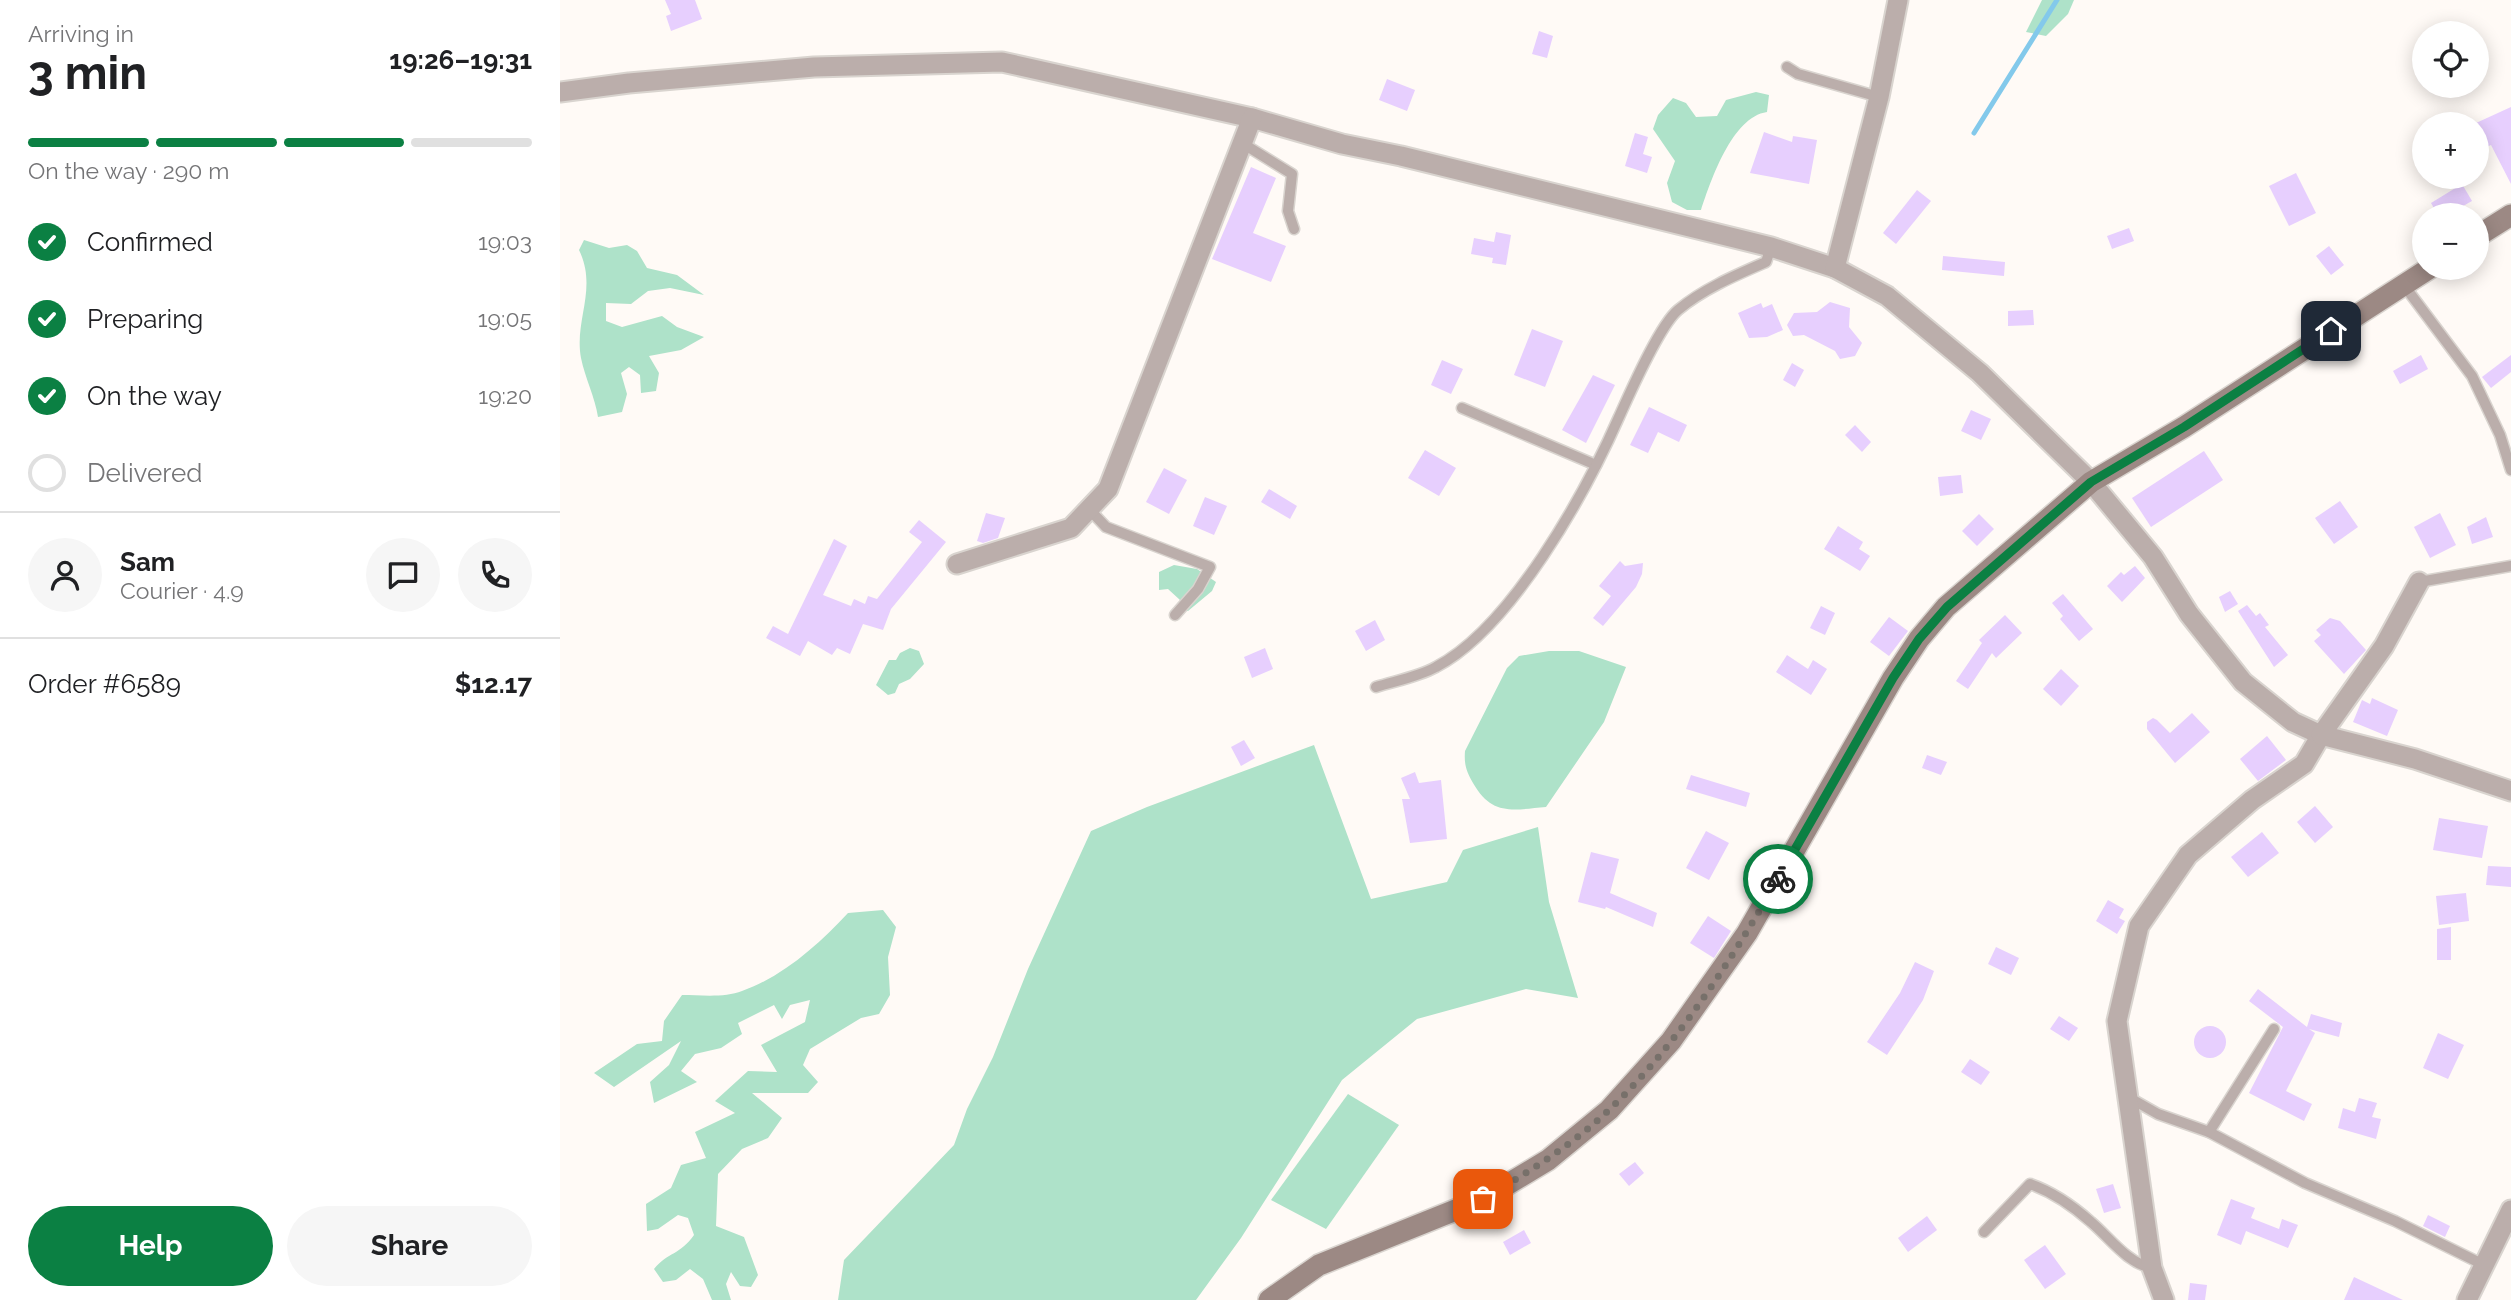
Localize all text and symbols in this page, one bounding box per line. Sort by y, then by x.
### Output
text: Arriving in [28,20,134,47]
map controls [2412,21,2489,280]
button: locate [2412,21,2489,98]
text: 19:26–19:31 [389,45,532,75]
text: 3 min [28,46,147,100]
button: + [2412,112,2489,189]
text: On the way · 290 m [28,157,229,184]
button: − [2412,203,2489,280]
icon: check [28,223,66,261]
text: Confirmed [87,227,213,257]
text: 19:03 [478,228,532,255]
icon: check [28,300,66,338]
pin [2301,301,2361,361]
text: Preparing [87,304,203,334]
text: 19:05 [478,305,532,332]
icon: home [2312,312,2350,350]
icon: check [28,377,66,415]
text: On the way [87,381,222,411]
text: 19:20 [478,382,532,409]
text: Delivered [87,458,202,488]
button: person [28,538,102,612]
button: chat [366,538,440,612]
button: phone [458,538,532,612]
text: Sam [120,547,175,577]
text: Courier · 4.9 [120,577,244,604]
text: Order #6589 [28,669,181,699]
text: $12.17 [455,669,532,699]
courier [1743,844,1813,914]
icon: bike [1759,860,1797,898]
pin [1453,1169,1513,1229]
icon: bag [1464,1180,1502,1218]
button: Help [28,1206,273,1286]
button: Share [287,1206,532,1286]

